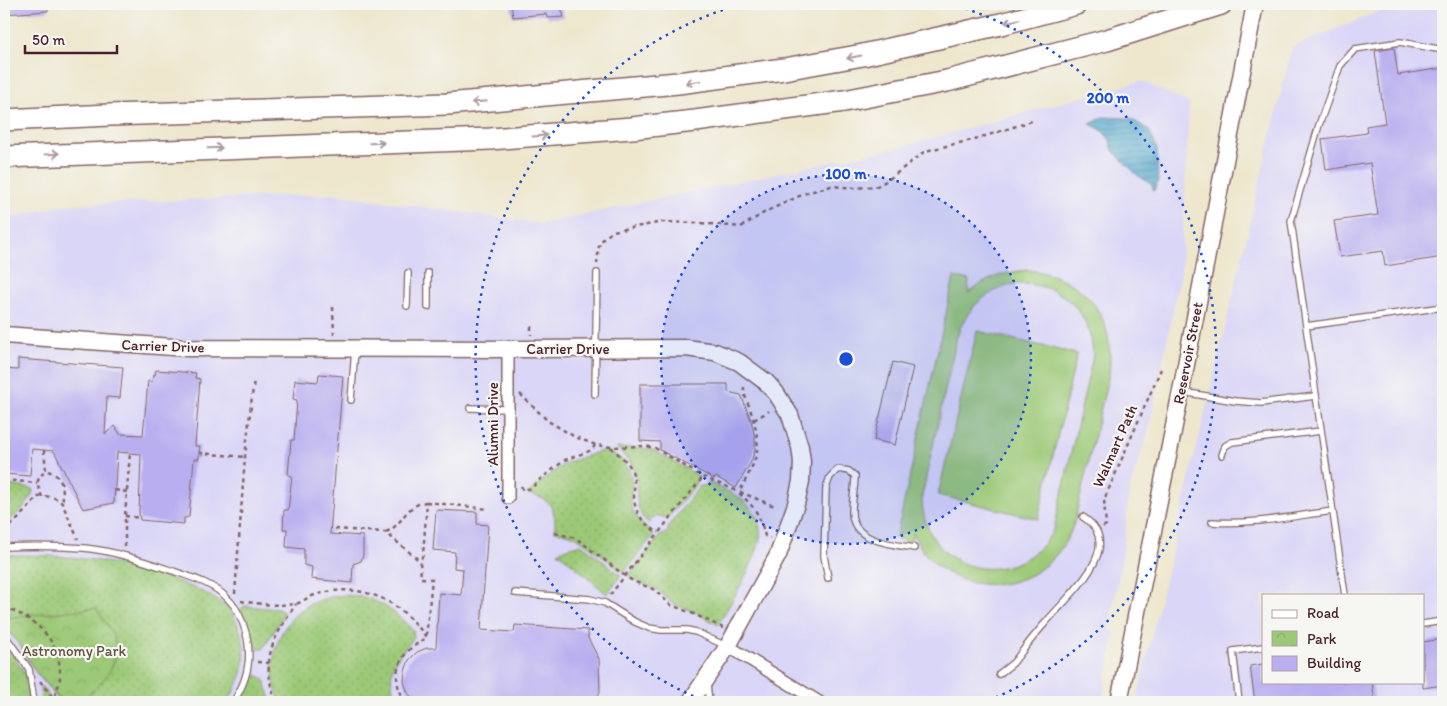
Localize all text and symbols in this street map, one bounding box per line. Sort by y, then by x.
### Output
one-way arrow [1005,17,1021,26]
scale bar [25,22,118,54]
text: 50 m [32,31,65,49]
one-way arrow [846,52,862,62]
one-way arrow [686,77,702,87]
text: 200 m [1087,89,1130,107]
one-way arrow [471,97,487,106]
one-way arrow [531,131,547,140]
one-way arrow [368,138,385,148]
one-way arrow [207,144,223,153]
one-way arrow [44,150,60,159]
text: 100 m [825,165,867,183]
street label: Reservoir Street [1169,300,1207,405]
street label: Carrier Drive [121,336,205,356]
street label: Carrier Drive [526,340,610,358]
centre of rings [837,350,855,368]
street label: Alumni Drive [484,382,502,466]
street label: Walmart Path [1089,402,1141,490]
legend [1262,594,1424,684]
text: Road [1307,604,1340,622]
text: Park [1307,630,1337,648]
park label: Astronomy Park [22,642,126,660]
text: Building [1307,654,1361,672]

